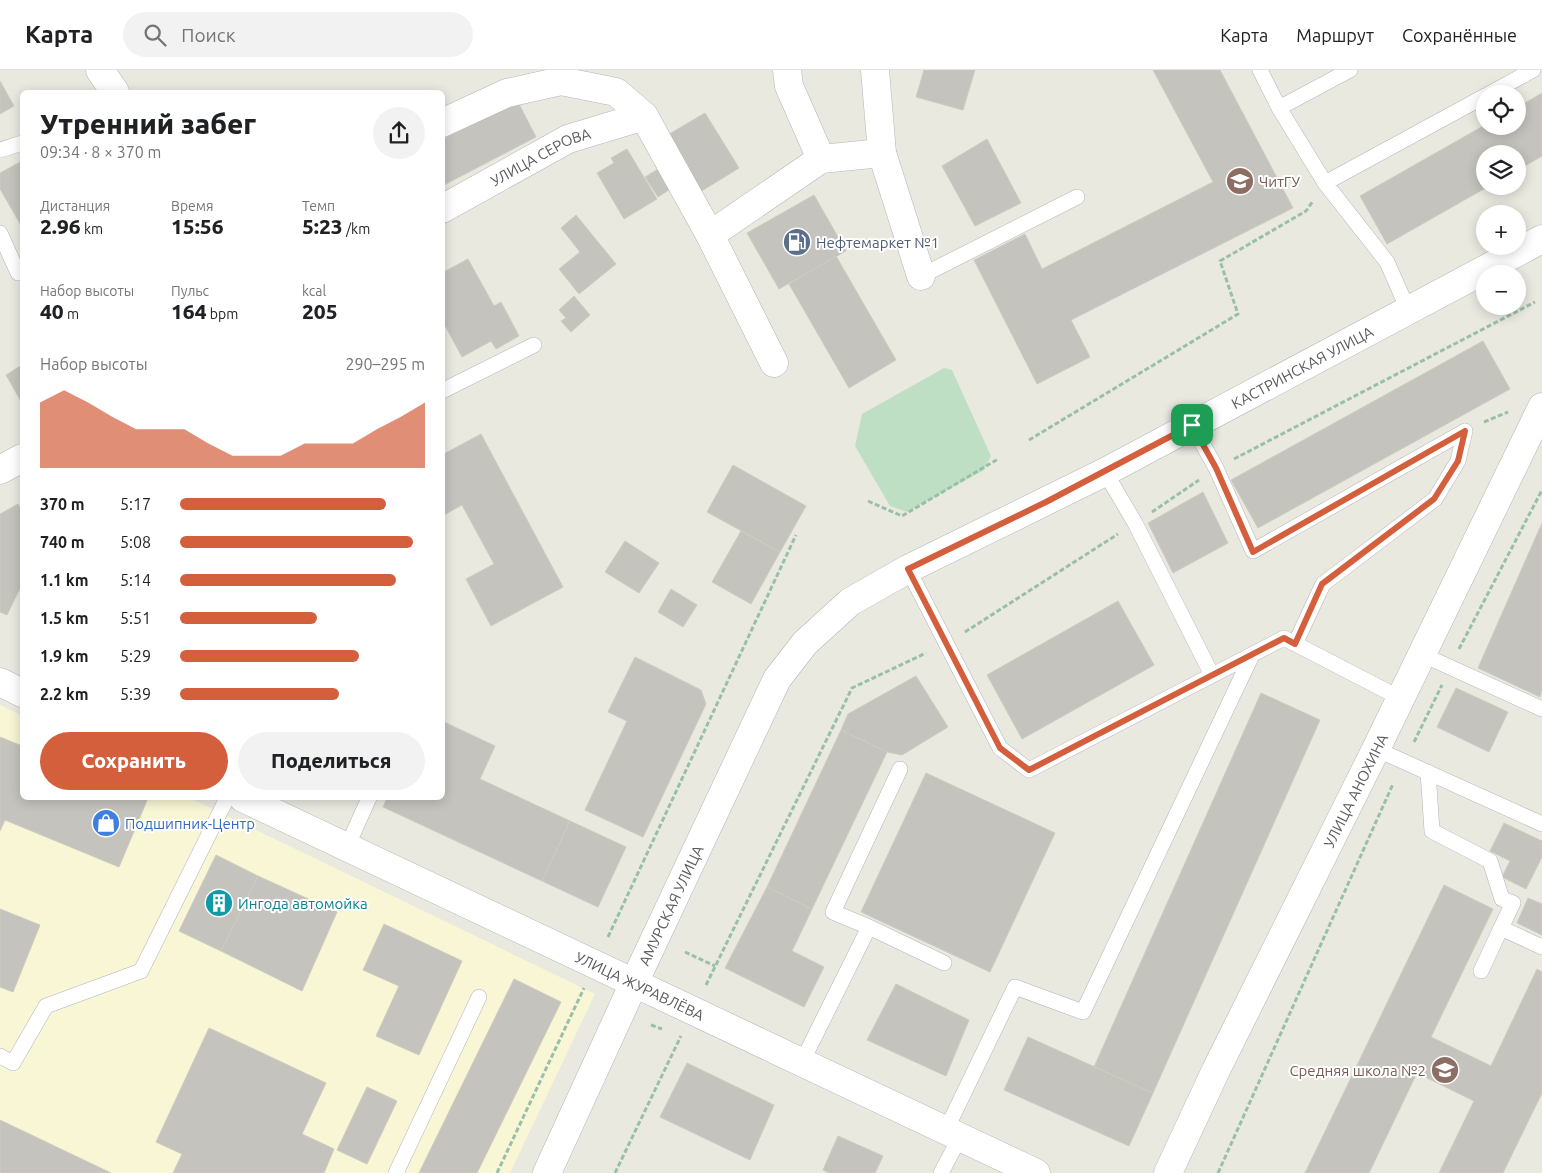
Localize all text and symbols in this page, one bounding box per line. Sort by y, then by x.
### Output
search box [123,12,473,57]
text: Карта [25,21,93,48]
icon: search [141,21,169,49]
text: Поиск [181,24,235,46]
text: Карта [1220,25,1268,45]
text: Маршрут [1296,25,1374,45]
text: Сохранённые [1402,25,1517,45]
map controls [1476,85,1526,315]
button: locate [1476,85,1526,135]
button: share [373,107,425,159]
text: Утренний забег [40,108,256,139]
street label: УЛИЦА СЕРОВА [487,124,593,189]
text: 09:34 · 8 × 370 m [40,143,161,161]
button: layers [1476,145,1526,195]
school or university icon: ЧитГУ [1225,166,1255,196]
place label: ЧитГУ [1259,173,1300,190]
text: Дистанция [40,198,110,214]
text: Время [171,198,214,214]
text: Темп [302,198,335,214]
button: + [1476,205,1526,255]
text: 2.96 [40,214,81,238]
text: 15:56 [171,214,224,238]
text: 5:23 [302,214,343,238]
text: km [81,221,103,237]
text: /km [343,221,370,237]
fuel station icon: Нефтемаркет №1 [782,227,812,257]
place label: Нефтемаркет №1 [816,234,939,251]
button: − [1476,265,1526,315]
text: Набор высоты [40,283,134,299]
text: Пульс [171,283,209,299]
text: kcal [302,283,326,299]
text: 40 [40,299,64,323]
text: 164 [171,299,207,323]
text: 205 [302,299,338,323]
text: m [64,306,79,322]
text: bpm [207,306,238,322]
street label: КАСТРИНСКАЯ УЛИЦА [1228,322,1376,412]
text: Набор высоты [40,355,148,373]
text: 290–295 m [345,355,425,373]
pin [1171,404,1213,446]
icon: arrive [1178,411,1206,439]
text: 370 m [40,495,85,513]
text: 5:17 [120,495,151,513]
text: 740 m [40,533,85,551]
text: 5:08 [120,533,151,551]
text: 1.1 km [40,571,89,589]
text: 5:14 [120,571,151,589]
text: 1.5 km [40,609,89,627]
text: 5:51 [120,609,151,627]
text: 1.9 km [40,647,89,665]
text: 5:29 [120,647,151,665]
text: 2.2 km [40,685,89,703]
text: 5:39 [120,685,151,703]
street label: УЛИЦА АНОХИНА [1320,731,1391,850]
button: Сохранить [40,732,228,790]
button: Поделиться [238,732,425,790]
shop icon: Подшипник-Центр [91,808,121,838]
place label: Подшипник-Центр [125,815,255,832]
street label: АМУРСКАЯ УЛИЦА [635,842,706,968]
building icon: Ингода автомойка [204,888,234,918]
place label: Ингода автомойка [238,895,368,912]
street label: УЛИЦА ЖУРАВЛЁВА [573,948,707,1024]
school or university icon: Средняя школа №2 [1430,1055,1460,1085]
place label: Средняя школа №2 [1289,1062,1426,1079]

